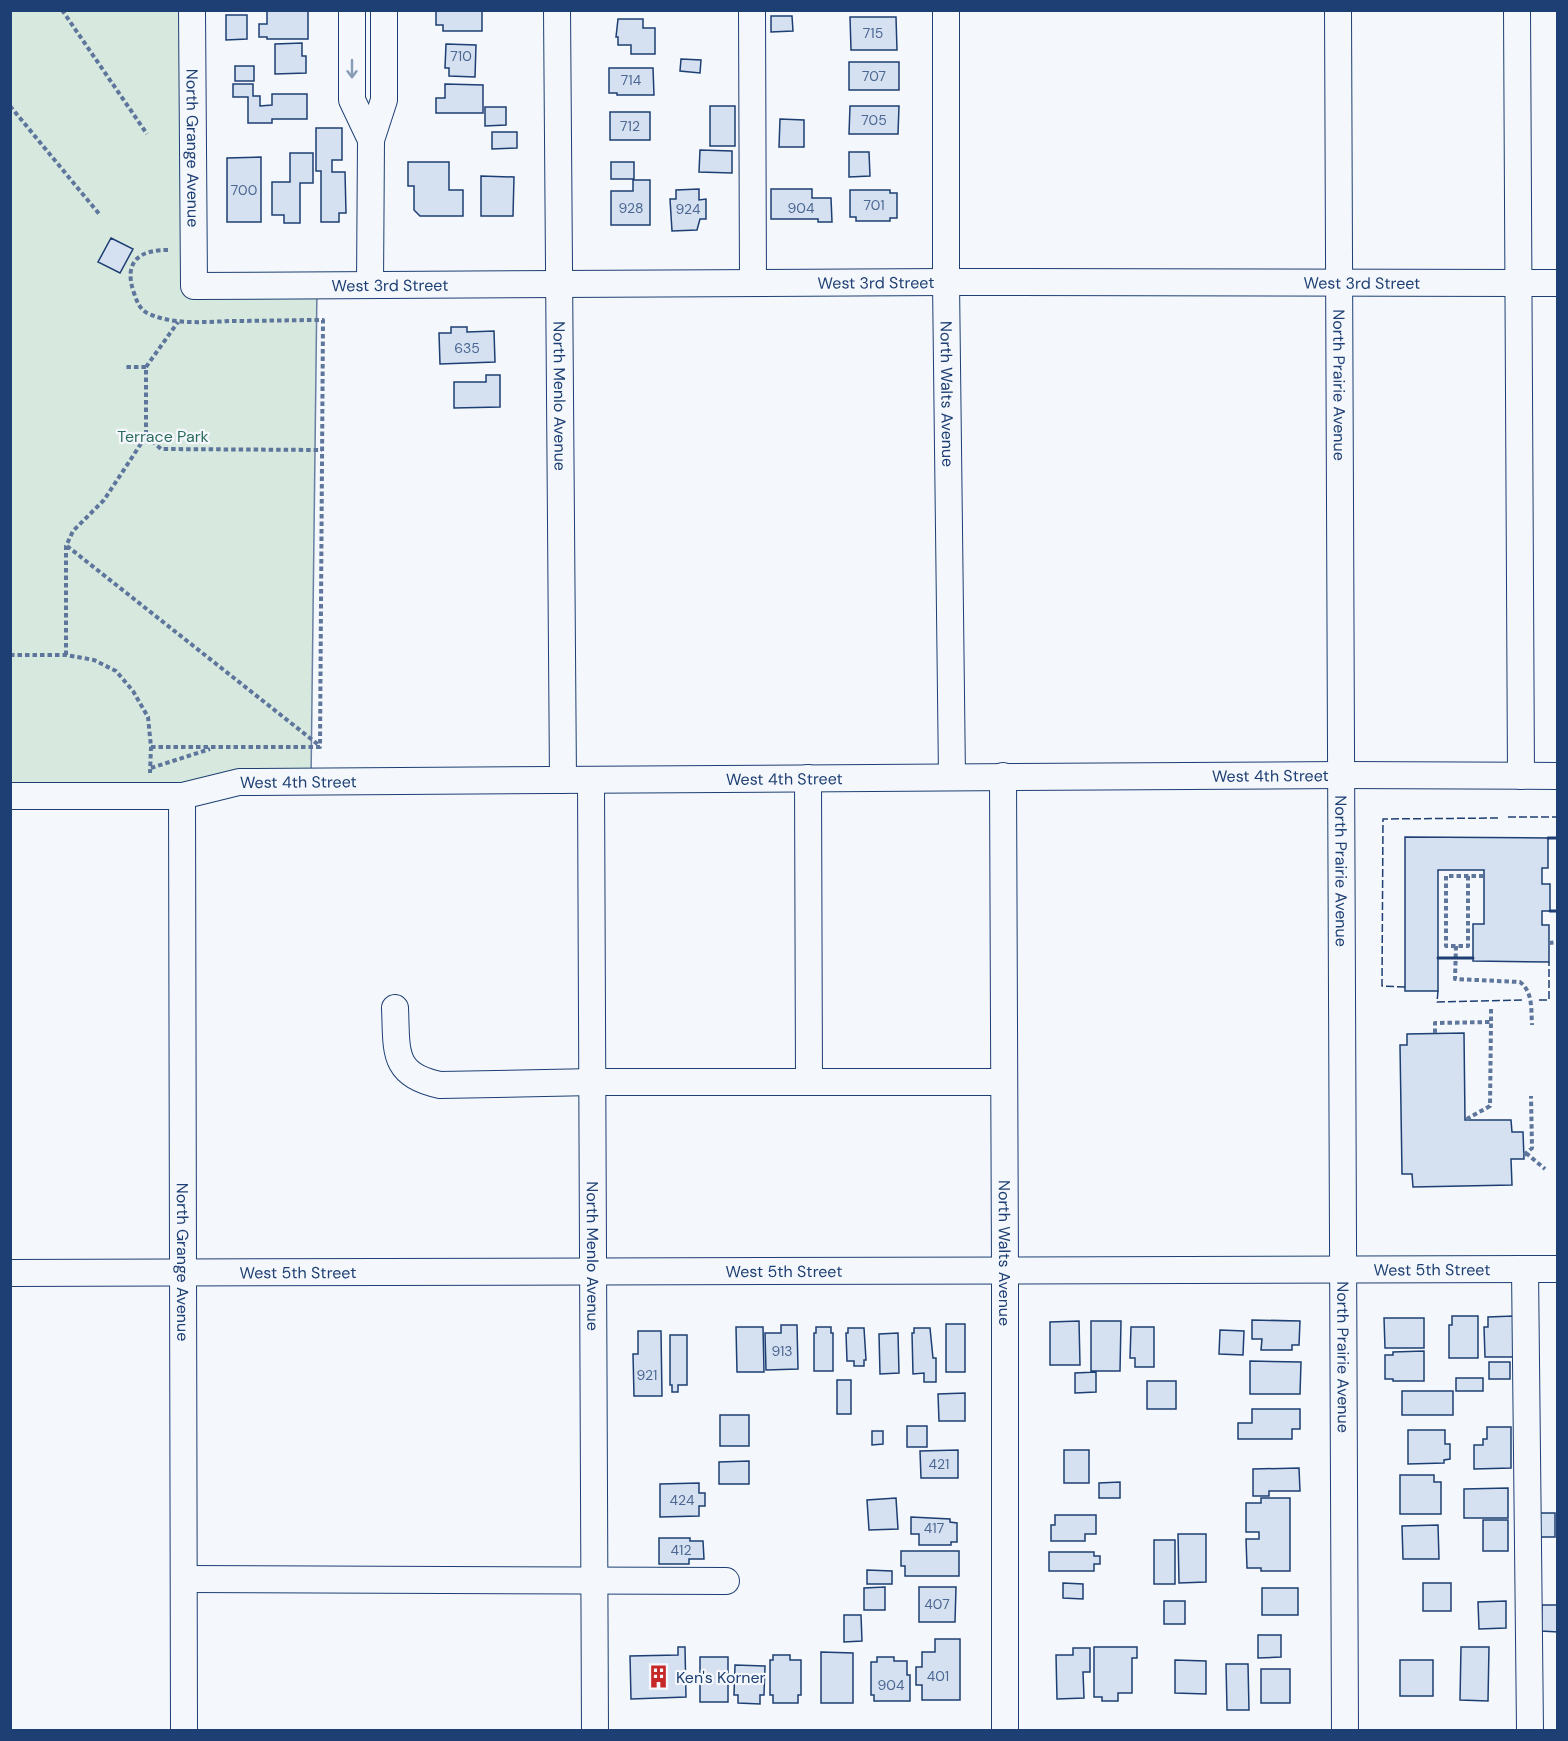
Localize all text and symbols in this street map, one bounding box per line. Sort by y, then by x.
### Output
house number: 715 [863,24,883,42]
house number: 710 [450,47,472,65]
one-way arrow [346,58,358,78]
house number: 707 [862,67,886,85]
street label: North Grange Avenue [181,69,204,227]
house number: 714 [621,71,642,89]
house number: 705 [861,111,887,129]
house number: 712 [620,117,640,135]
house number: 700 [231,181,257,199]
house number: 701 [863,196,885,214]
house number: 928 [619,199,643,217]
house number: 904 [788,199,815,217]
house number: 924 [676,200,701,218]
street label: West 3rd Street [818,272,934,294]
street label: West 3rd Street [1304,273,1420,294]
street label: West 3rd Street [332,275,448,296]
street label: North Prairie Avenue [1328,309,1350,461]
street label: North Menlo Avenue [548,321,571,471]
street label: North Walts Avenue [935,321,958,467]
house number: 635 [454,339,480,357]
park label: Terrace Park [117,426,209,447]
street label: West 4th Street [1212,765,1329,787]
street label: West 4th Street [726,768,843,790]
street label: West 4th Street [240,771,357,793]
street label: North Prairie Avenue [1330,795,1352,947]
street label: North Walts Avenue [994,1180,1015,1326]
street label: North Menlo Avenue [582,1181,603,1331]
street label: North Grange Avenue [172,1183,193,1341]
street label: West 5th Street [1374,1259,1490,1280]
street label: West 5th Street [726,1261,842,1282]
street label: West 5th Street [240,1262,356,1283]
street label: North Prairie Avenue [1332,1281,1354,1433]
house number: 913 [771,1342,793,1360]
house number: 921 [637,1366,658,1384]
house number: 421 [929,1455,949,1473]
house number: 424 [670,1491,695,1509]
house number: 417 [924,1519,944,1537]
house number: 412 [671,1541,691,1559]
house number: 407 [924,1595,950,1613]
building icon: Ken's Korner [645,1664,671,1690]
place label: Ken's Korner [676,1667,766,1688]
house number: 401 [927,1667,949,1685]
house number: 904 [878,1676,905,1694]

